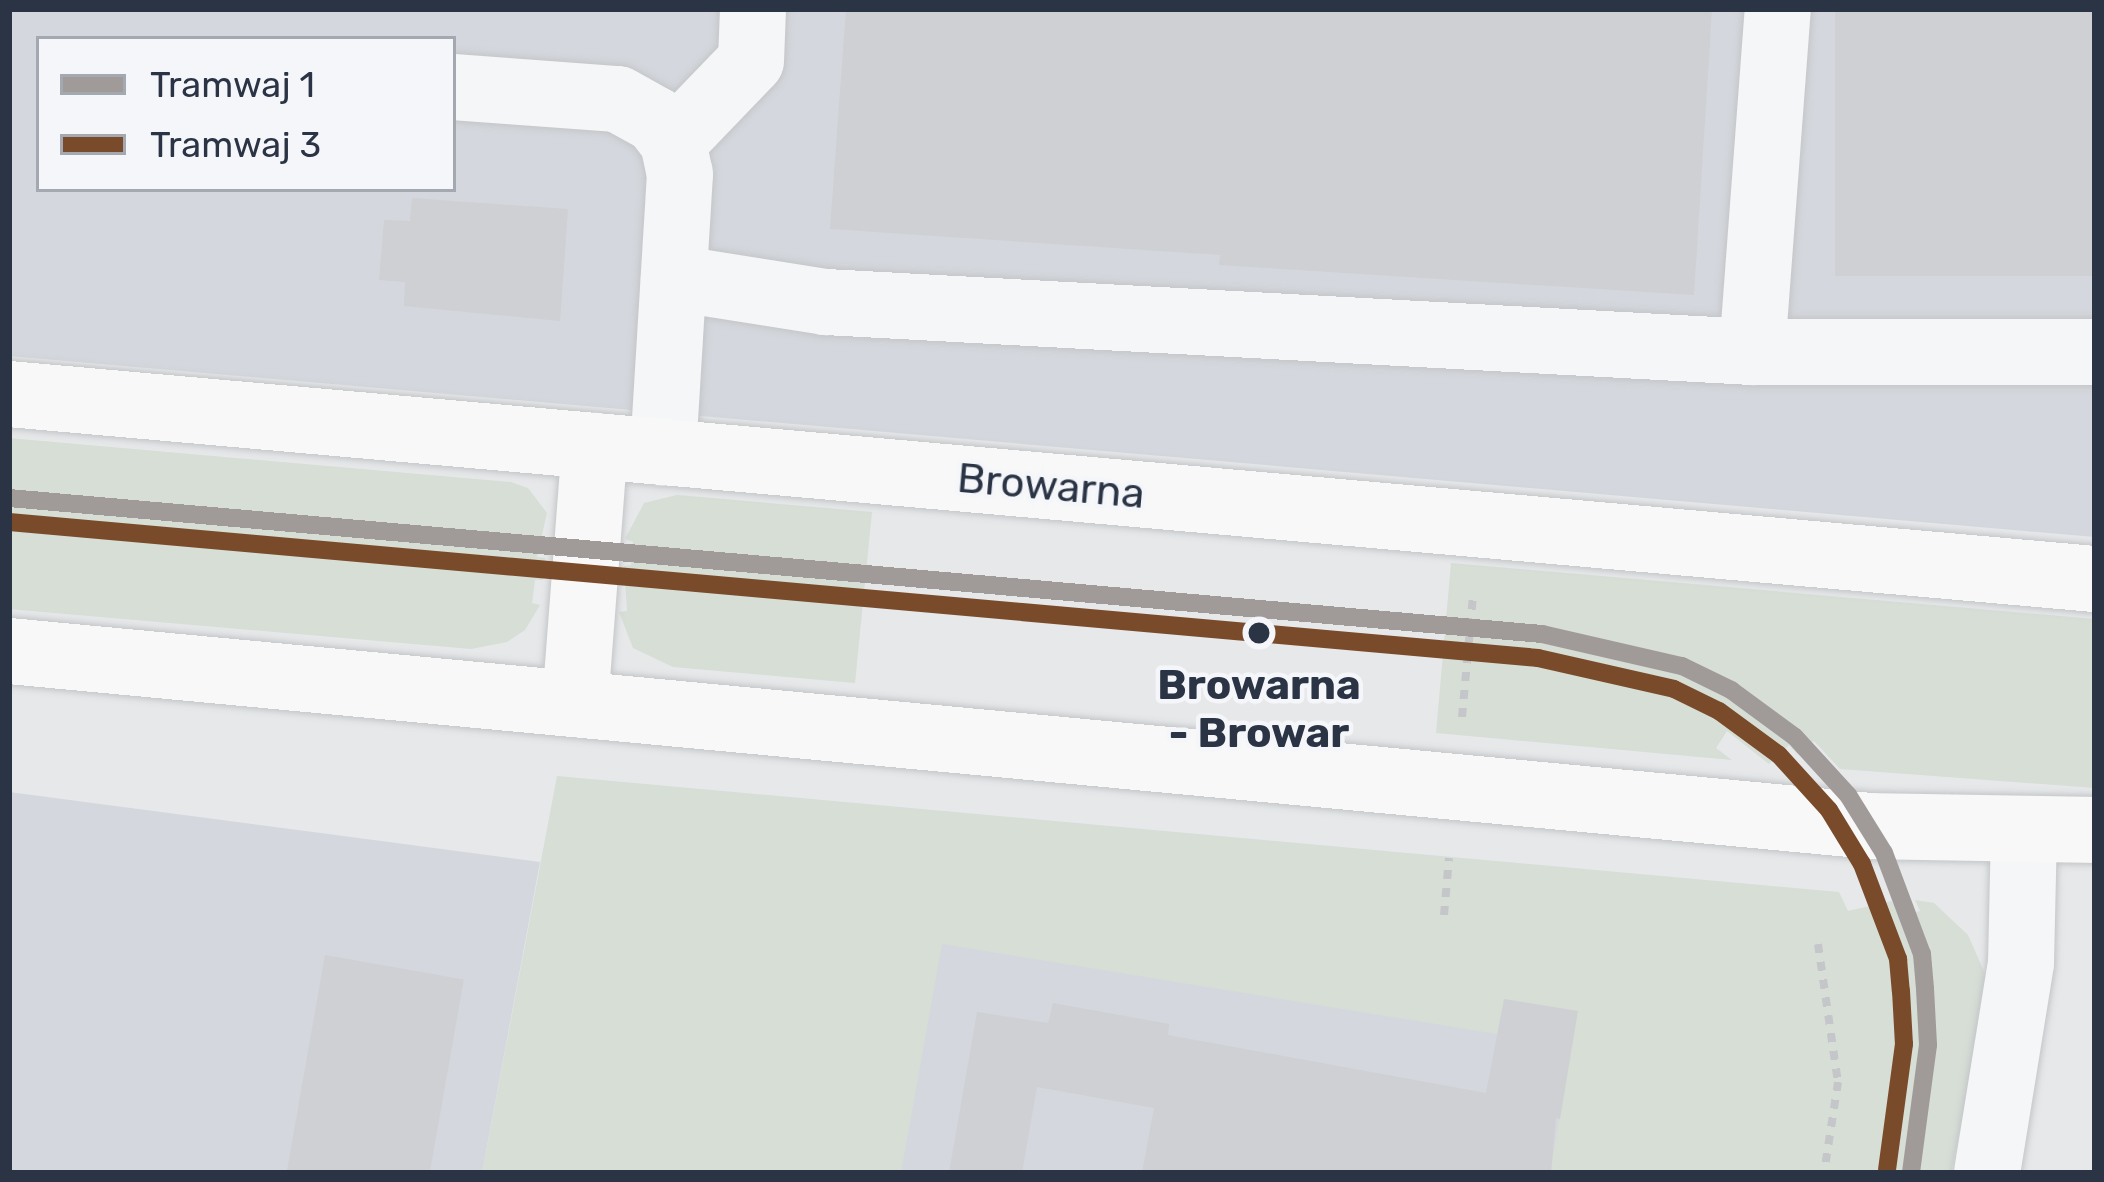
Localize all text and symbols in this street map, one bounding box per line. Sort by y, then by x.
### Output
legend [36,36,456,192]
text: Tramwaj 1 [150,63,315,106]
text: Tramwaj 3 [150,123,321,166]
street label: Browarna [955,453,1147,519]
marker: Browarna - Browar [1238,612,1280,654]
place label: Browarna - Browar [1157,660,1361,758]

